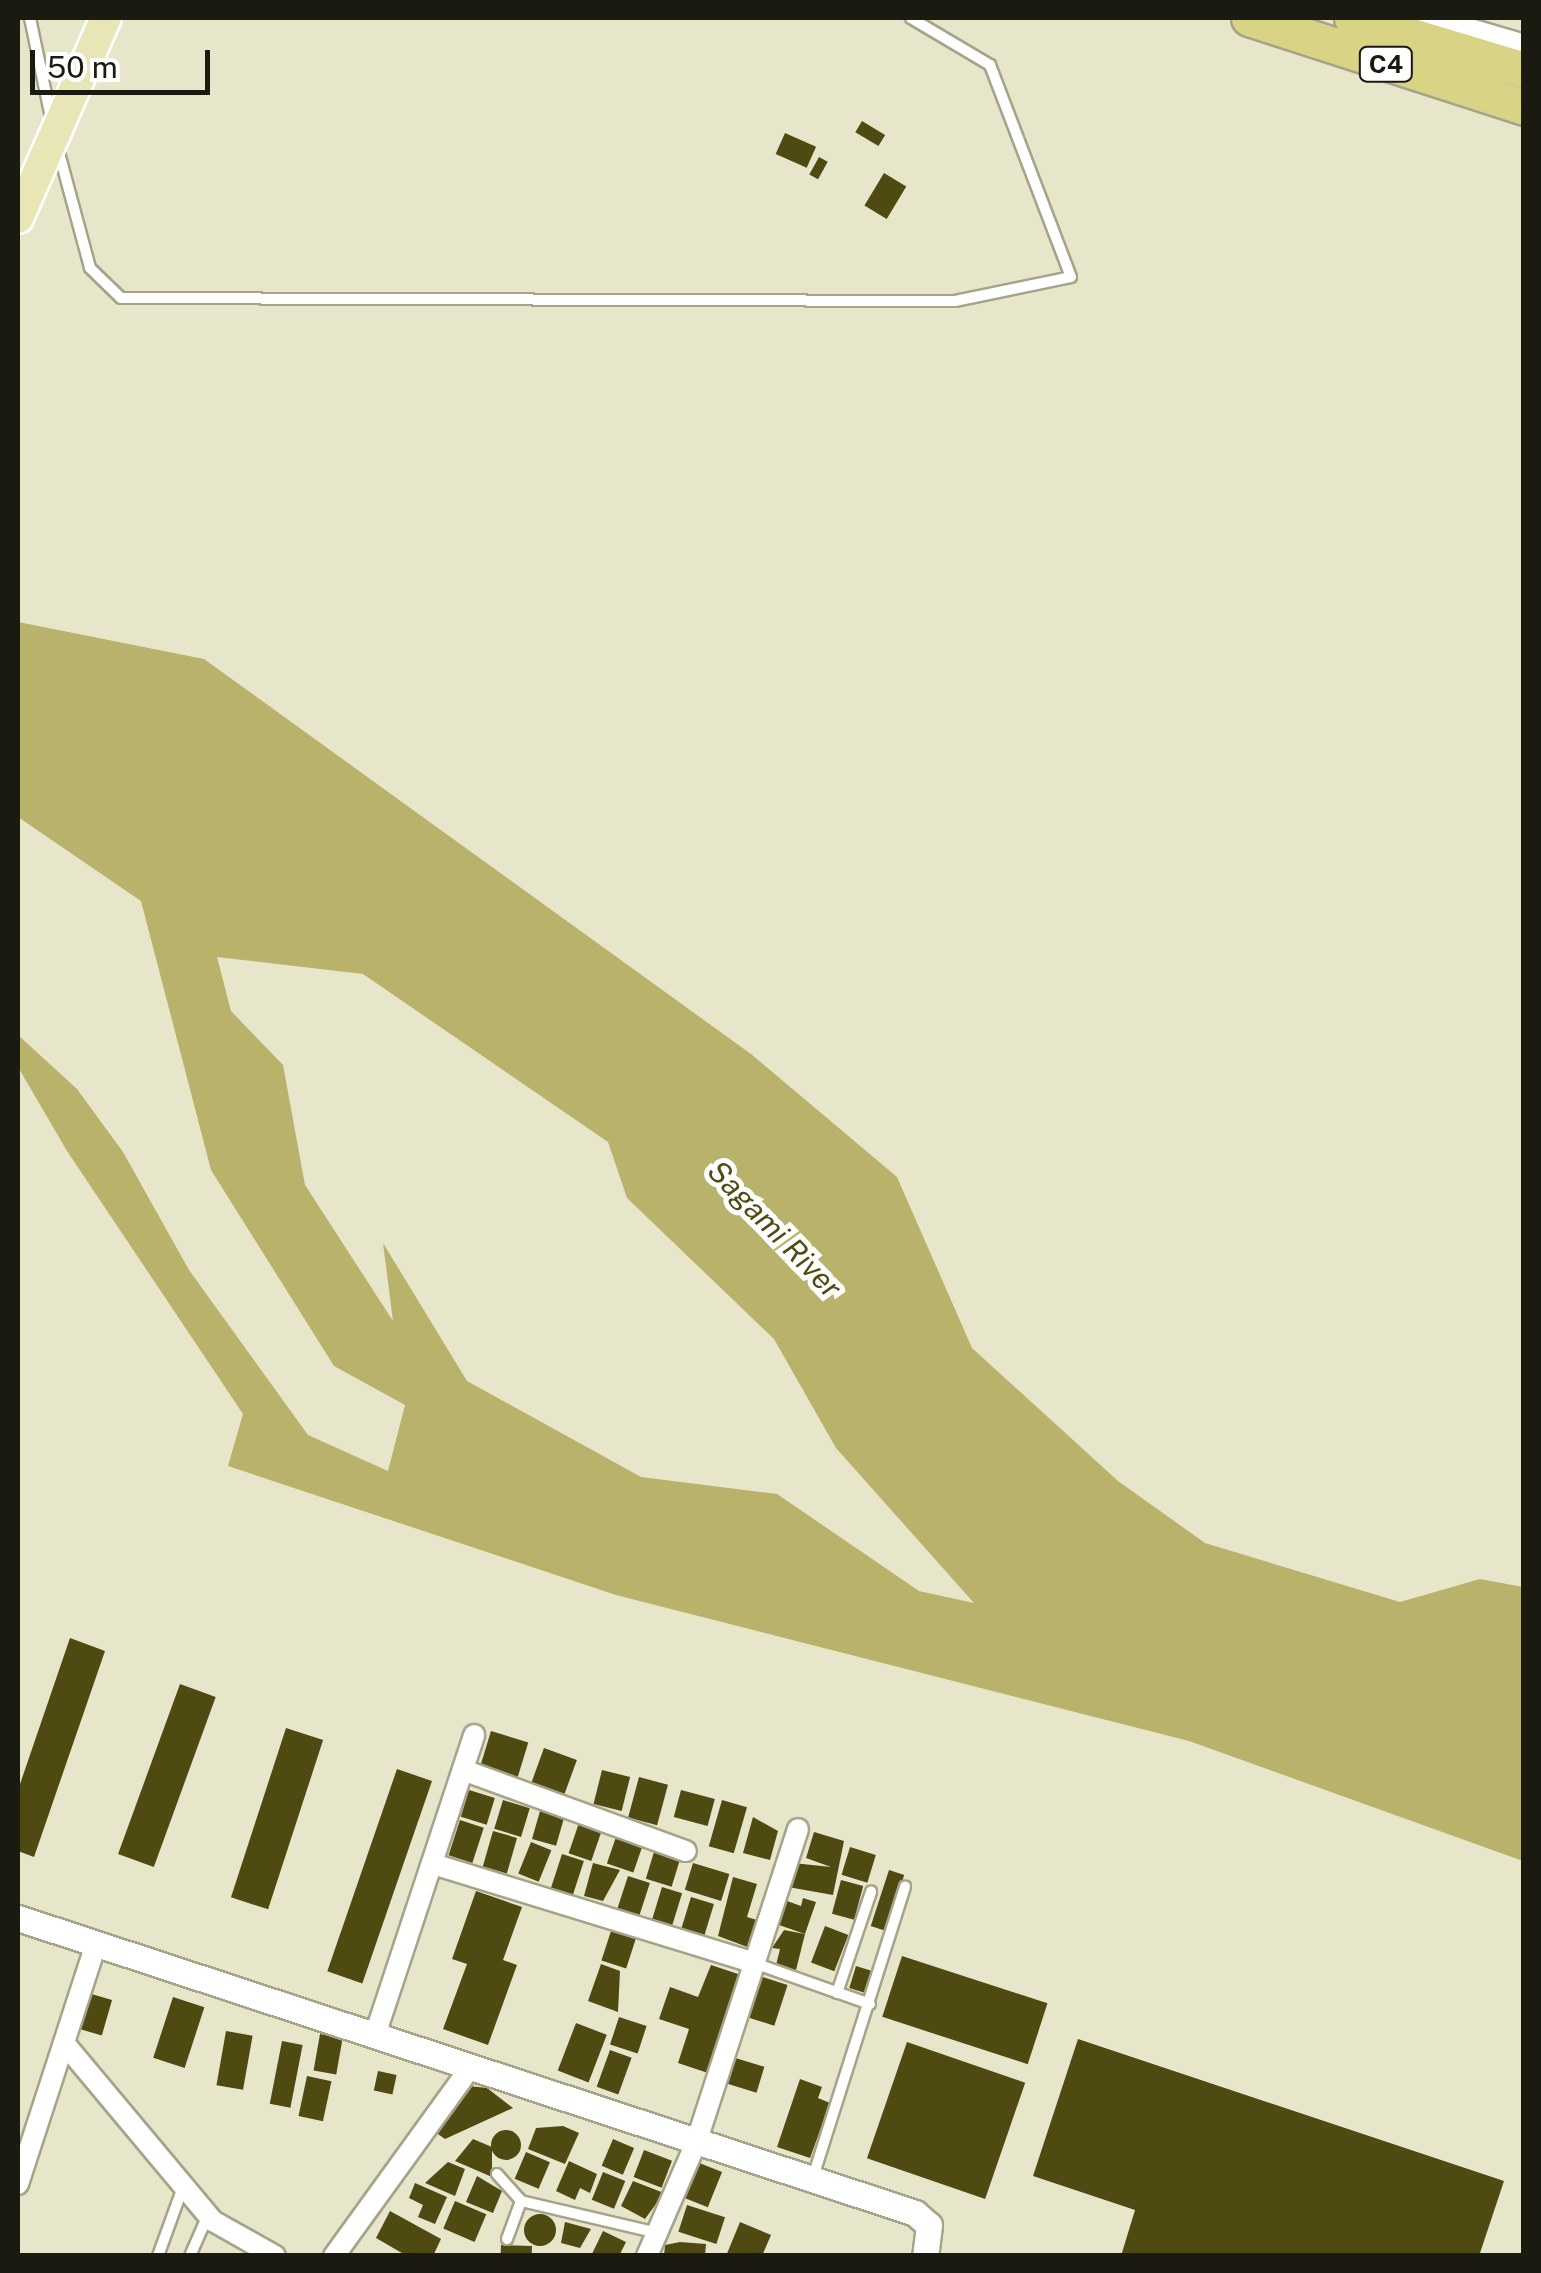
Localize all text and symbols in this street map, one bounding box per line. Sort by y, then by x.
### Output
scale bar [35,30,215,92]
road number: C4 [1358,44,1414,84]
text: 50 m [47,49,118,85]
water label: Sagami River [701,1153,849,1305]

